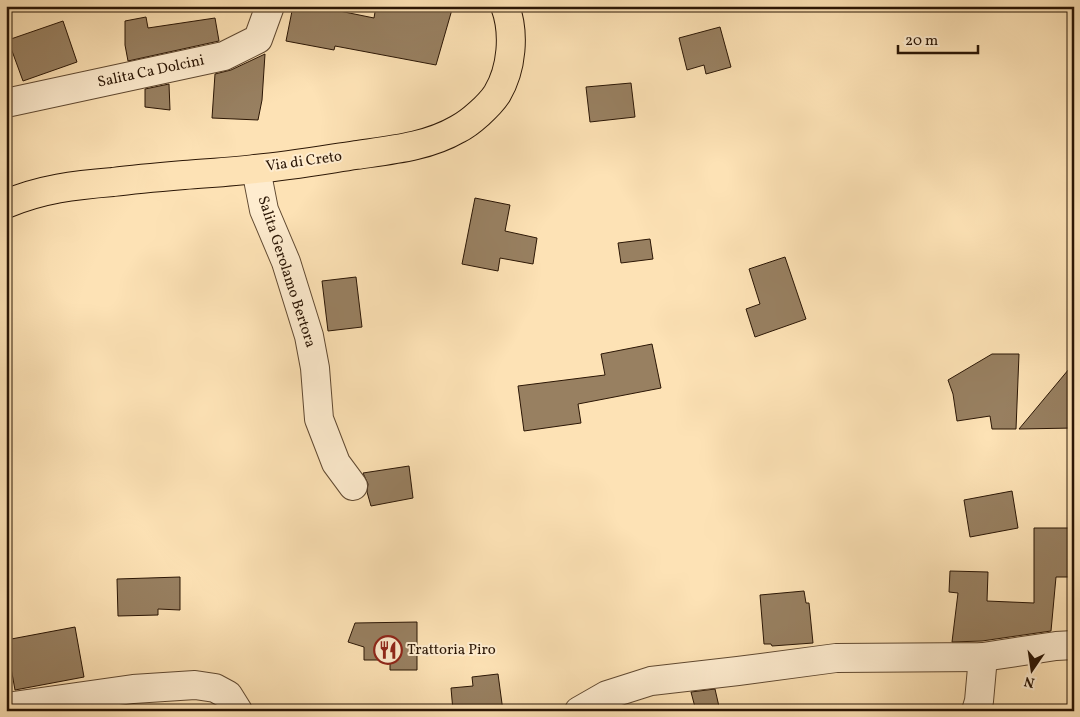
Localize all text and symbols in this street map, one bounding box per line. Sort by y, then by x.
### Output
scale bar [898,22,978,54]
text: 20 m [905,31,938,52]
street label: Salita Ca Dolcini [96,50,206,94]
street label: Via di Creto [265,146,343,178]
street label: Salita Gerolamo Bertora [252,193,320,351]
restaurant icon: Trattoria Piro [373,635,403,665]
place label: Trattoria Piro [407,640,496,661]
north arrow [1008,644,1058,694]
text: N [1022,671,1037,692]

